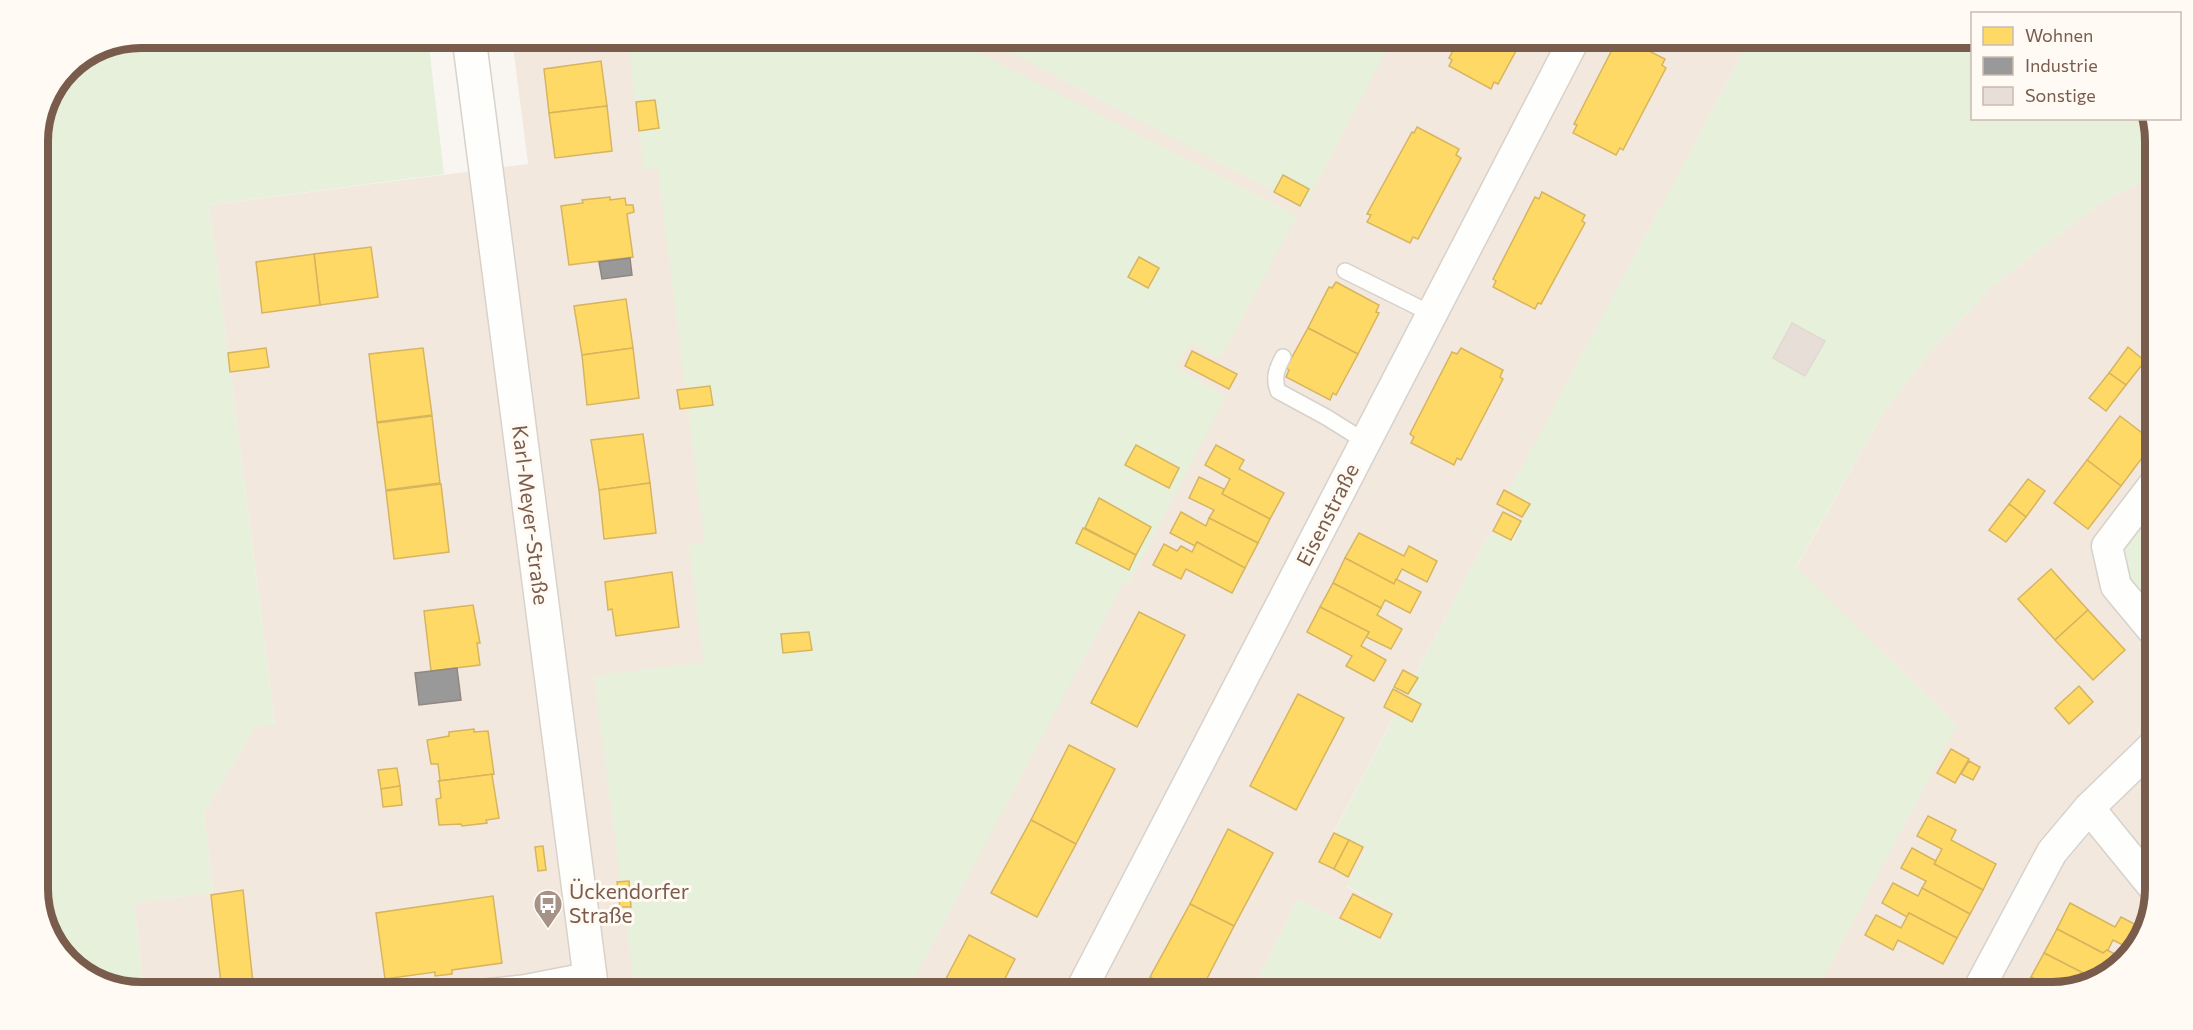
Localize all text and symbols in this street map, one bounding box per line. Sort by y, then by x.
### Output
legend [1971,12,2181,120]
text: Wohnen [2025,24,2093,46]
text: Industrie [2025,54,2098,76]
text: Sonstige [2025,84,2096,106]
street label: Karl-Meyer-Straße [508,423,555,606]
street label: Eisenstraße [1290,459,1363,570]
place label: Ückendorfer Straße [569,878,689,927]
bus stop icon: Ückendorfer Straße [532,888,564,930]

